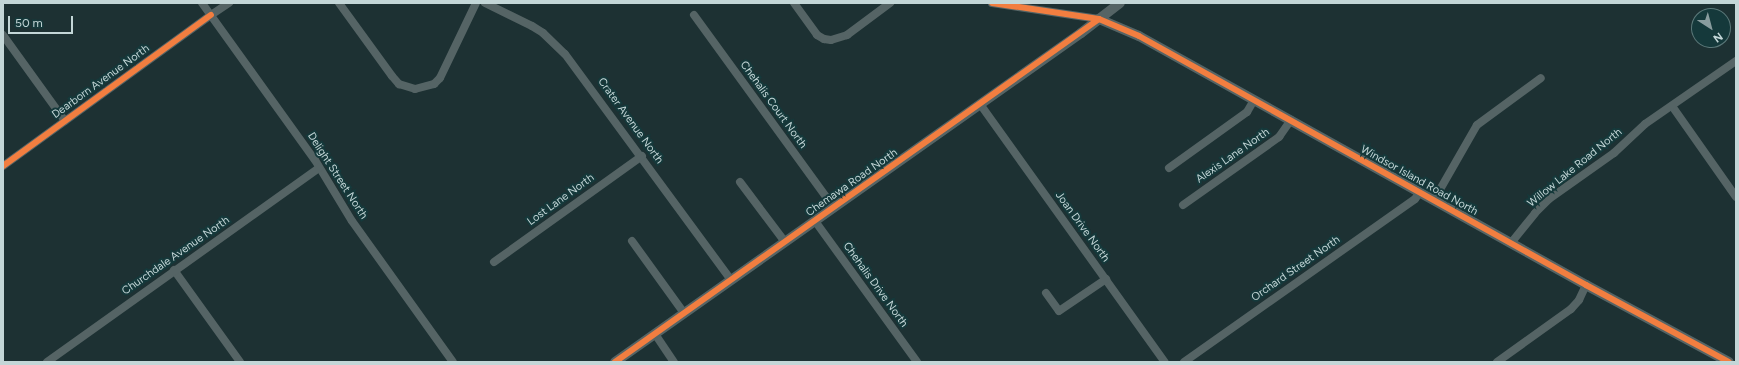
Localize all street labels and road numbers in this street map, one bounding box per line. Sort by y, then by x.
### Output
street label: Dearborn Avenue North [50,42,152,122]
street label: Chehalis Court North [737,59,809,151]
street label: Crater Avenue North [594,76,666,166]
street label: Alexis Lane North [1194,126,1272,186]
street label: Willow Lake Road North [1525,126,1625,210]
street label: Delight Street North [304,130,370,222]
street label: Windsor Island Road North [1358,143,1480,219]
street label: Chemawa Road North [804,146,900,220]
street label: Lost Lane North [525,171,597,229]
street label: Joan Drive North [1052,189,1112,265]
street label: Churchdale Avenue North [120,214,232,298]
street label: Orchard Street North [1249,233,1343,305]
street label: Chehalis Drive North [840,240,910,330]

